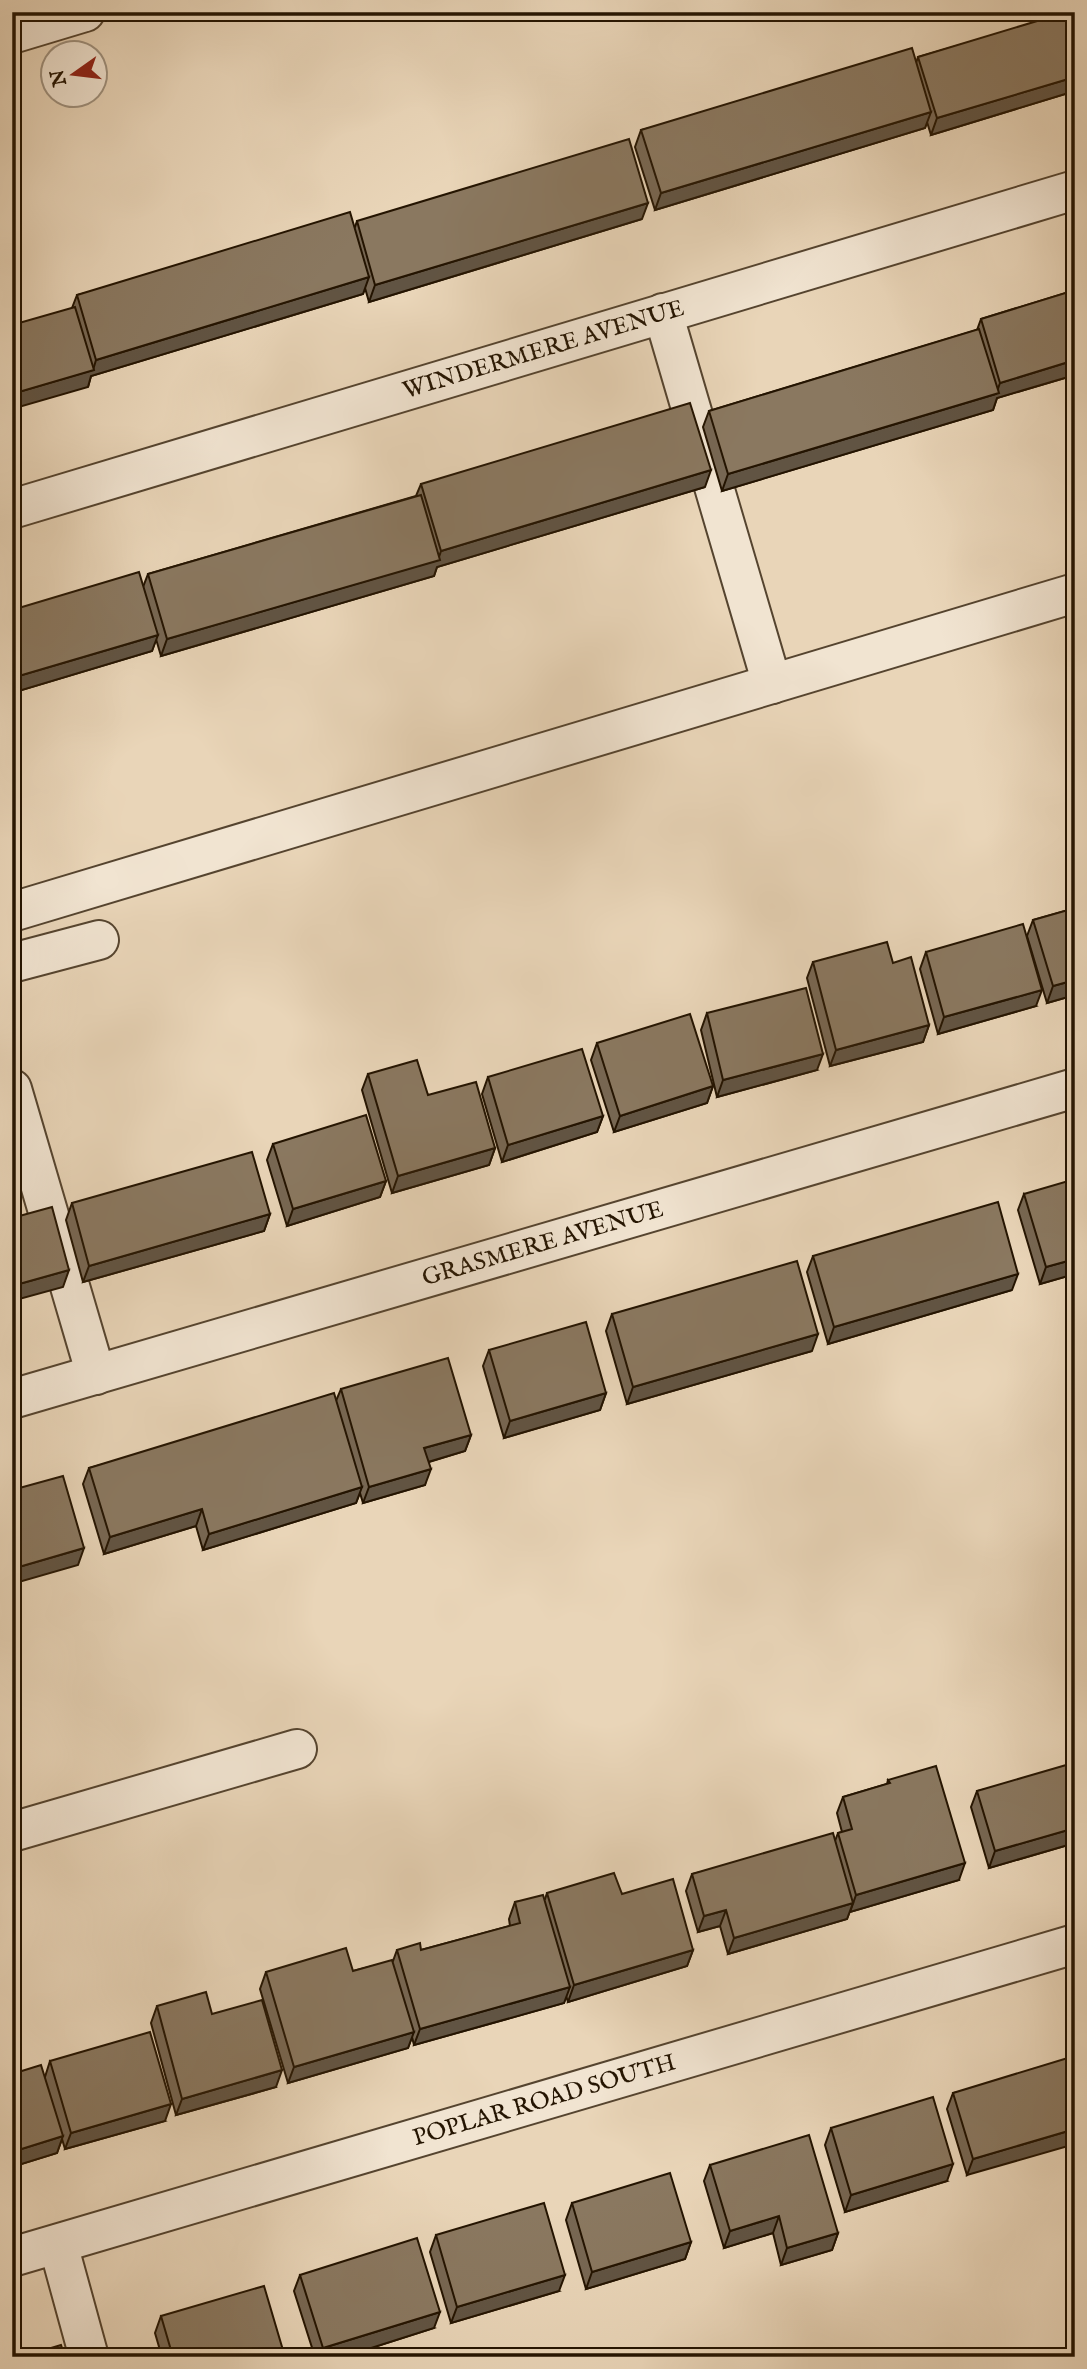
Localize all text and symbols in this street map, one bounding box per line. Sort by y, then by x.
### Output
north arrow [38,38,108,108]
text: N [46,66,73,89]
street label: WINDERMERE AVENUE [399,293,688,406]
street label: GRASMERE AVENUE [418,1194,667,1294]
street label: POPLAR ROAD SOUTH [409,2047,680,2154]

